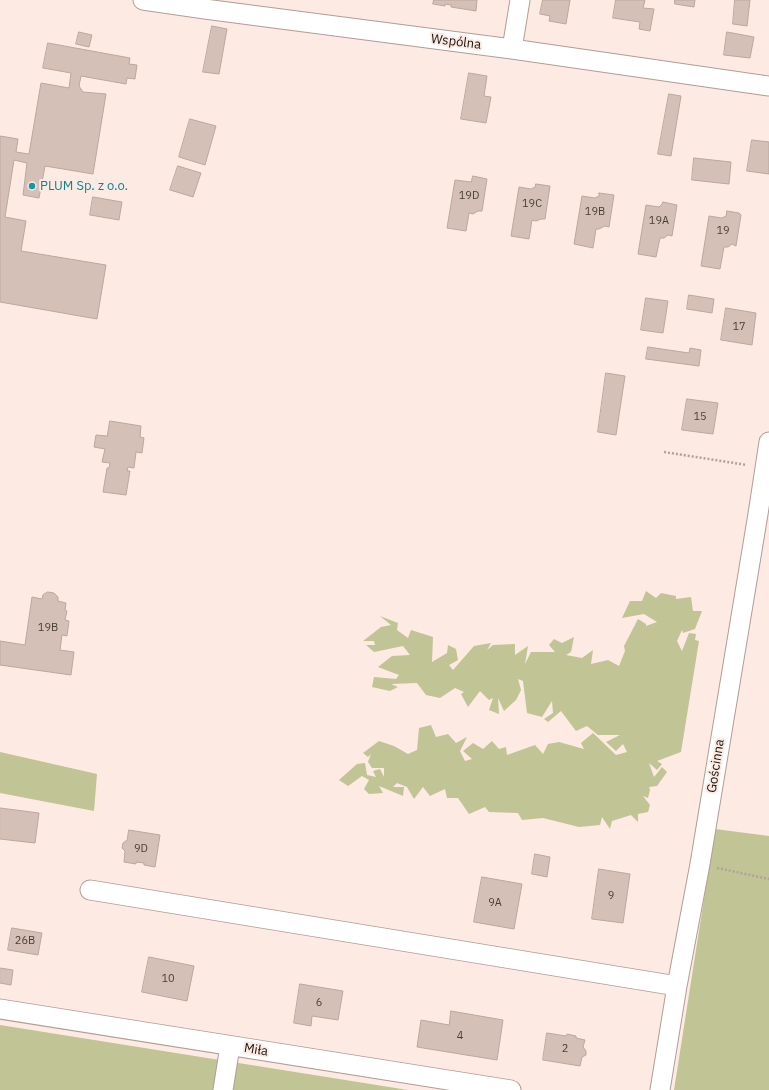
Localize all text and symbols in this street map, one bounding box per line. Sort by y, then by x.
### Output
street label: Wspólna [430,31,482,53]
place label: PLUM Sp. z o.o. [40,178,128,194]
marker: PLUM Sp. z o.o. [27,181,37,191]
house number: 19D [459,189,479,203]
house number: 19C [522,197,542,211]
house number: 19B [585,205,605,219]
house number: 19A [649,214,669,228]
house number: 19 [716,224,730,238]
house number: 17 [732,320,746,334]
house number: 15 [693,410,707,424]
house number: 19B [38,621,58,635]
street label: Gościnna [704,738,728,794]
house number: 9D [134,842,148,856]
house number: 9 [608,889,614,903]
house number: 9A [488,896,502,910]
house number: 26B [15,934,35,948]
house number: 10 [161,972,175,986]
house number: 6 [316,996,322,1010]
house number: 4 [457,1029,463,1043]
street label: Miła [243,1040,269,1060]
house number: 2 [562,1042,568,1056]

